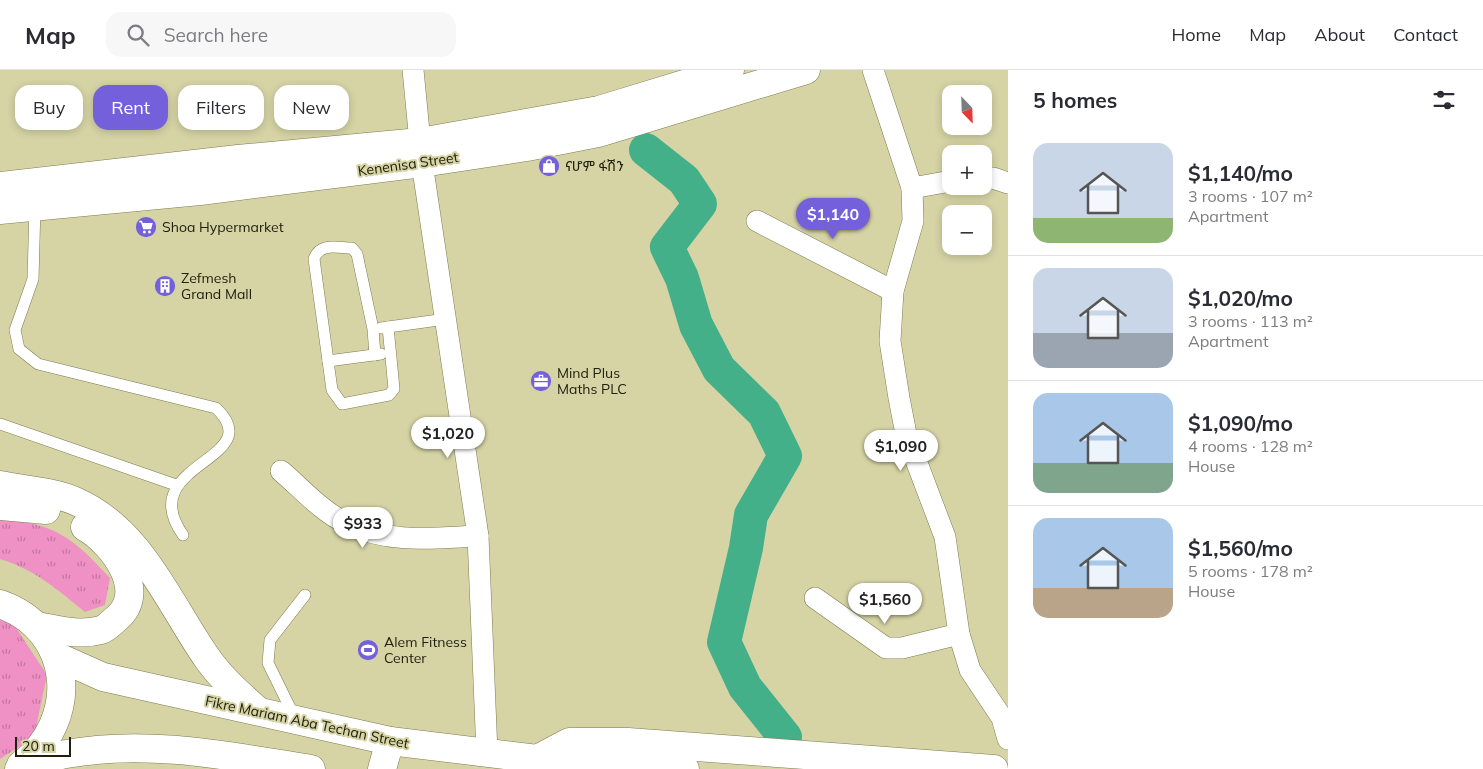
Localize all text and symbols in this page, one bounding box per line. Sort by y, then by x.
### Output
search box [106,12,456,57]
text: Map [25,20,76,50]
icon: search [124,21,152,49]
text: Search here [164,23,268,47]
text: Home [1171,23,1221,46]
text: Map [1249,23,1286,46]
text: About [1314,23,1365,46]
text: Contact [1393,23,1458,46]
chip: Buy [15,85,83,130]
chip: Rent [93,85,168,130]
chip: Filters [178,85,264,130]
chip: New [274,85,349,130]
north arrow [942,85,992,135]
map controls [942,85,992,255]
icon: filters [1430,86,1458,114]
text: 5 homes [1033,87,1117,113]
button: + [942,145,992,195]
street label: Kenenisa Street [357,148,460,180]
shop icon: ናሆም ፋሽን [537,154,561,178]
place label: ናሆም ፋሽን [565,157,624,175]
text: $1,140/mo [1188,160,1293,186]
icon: home [1073,163,1133,223]
text: 3 rooms · 107 m² [1188,186,1313,206]
pin: $1,140 [792,198,874,240]
text: $1,140 [807,204,859,224]
button: − [942,205,992,255]
text: Apartment [1188,206,1269,226]
supermarket icon: Shoa Hypermarket [134,215,158,239]
place label: Shoa Hypermarket [162,218,284,236]
place label: Zefmesh Grand Mall [181,269,252,303]
building icon: Zefmesh Grand Mall [153,274,177,298]
text: $1,020/mo [1188,285,1293,311]
icon: home [1073,288,1133,348]
text: 3 rooms · 113 m² [1188,311,1313,331]
text: Apartment [1188,331,1269,351]
place label: Mind Plus Maths PLC [557,364,627,398]
office icon: Mind Plus Maths PLC [529,369,553,393]
text: $1,090/mo [1188,410,1293,436]
icon: home [1073,413,1133,473]
pin: $1,020 [407,416,489,459]
text: $1,020 [422,423,474,443]
pin: $1,090 [860,430,942,472]
text: $1,090 [875,436,927,456]
text: 4 rooms · 128 m² [1188,436,1313,456]
text: House [1188,456,1235,476]
pin: $933 [333,506,393,549]
text: $933 [344,513,382,533]
text: $1,560/mo [1188,535,1293,561]
icon: home [1073,538,1133,598]
text: 5 rooms · 178 m² [1188,561,1313,581]
text: House [1188,581,1235,601]
pin: $1,560 [844,582,926,625]
text: $1,560 [859,589,911,609]
place label: Alem Fitness Center [384,633,467,667]
sports icon: Alem Fitness Center [356,638,380,662]
street label: Fikre Mariam Aba Techan Street [204,692,411,752]
scale bar [15,734,71,757]
text: 20 m [22,737,55,755]

